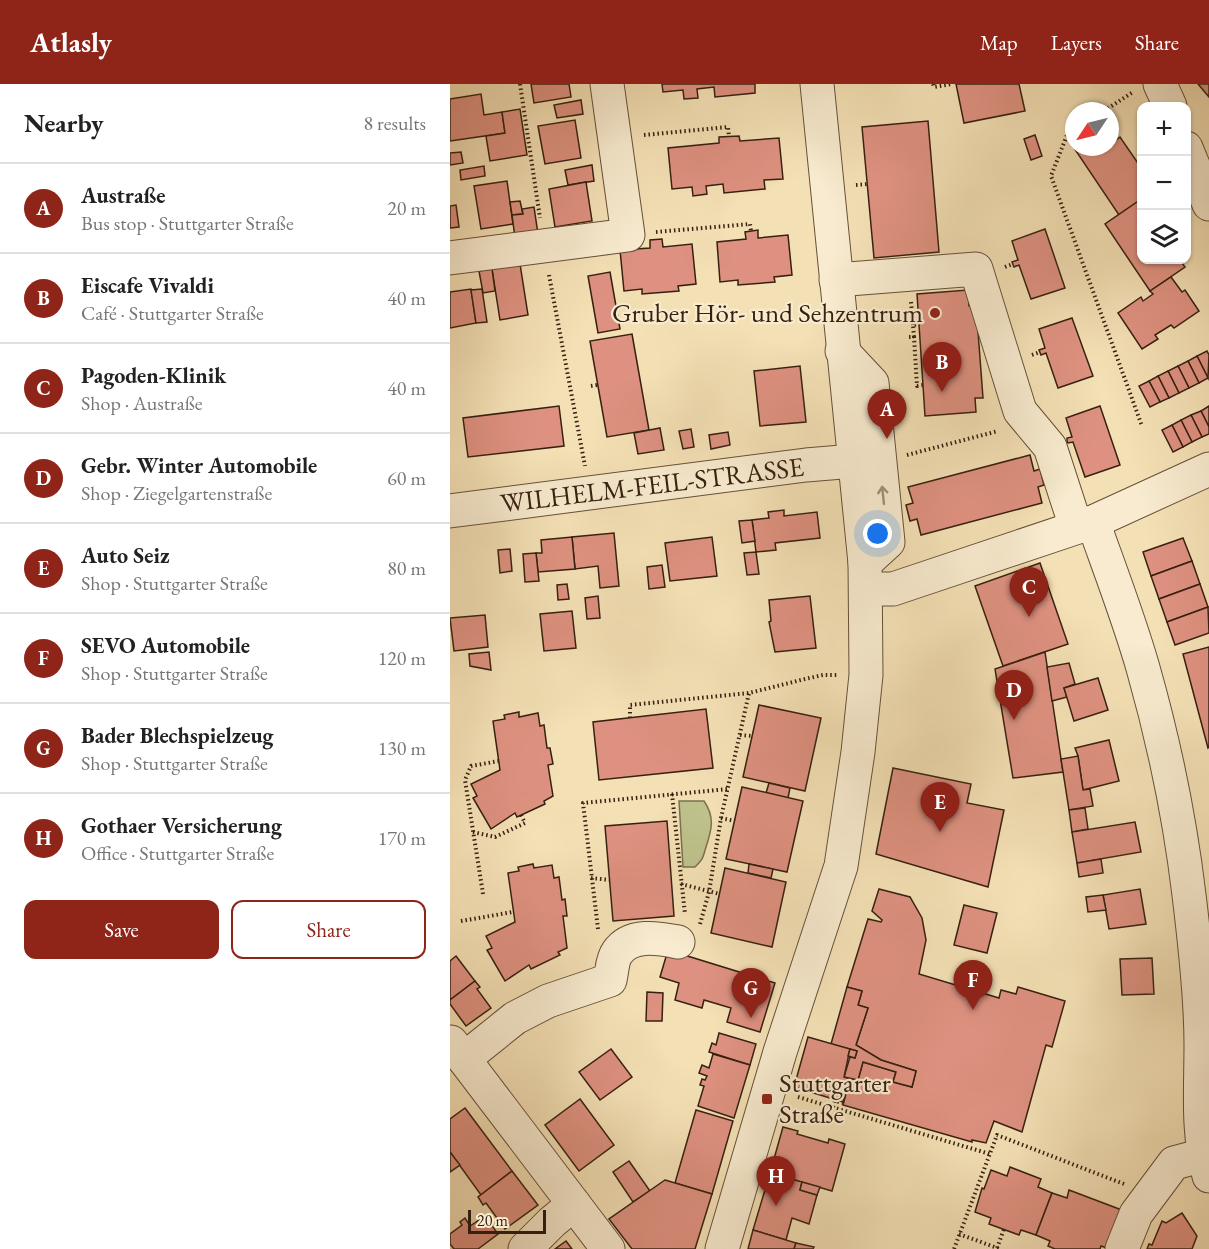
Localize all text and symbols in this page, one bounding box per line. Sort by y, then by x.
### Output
text: Atlasly [30,24,112,60]
text: Map [980,29,1018,56]
text: Layers [1051,29,1102,56]
text: Share [1135,29,1179,56]
north arrow [1065,102,1119,156]
map controls [1137,102,1191,264]
button: + [1137,102,1191,156]
text: Nearby [24,106,104,140]
text: 8 results [363,110,426,136]
button: − [1137,156,1191,210]
text: Austraße [81,181,166,210]
text: A [36,195,51,221]
text: 20 m [387,195,426,221]
text: Bus stop · Stuttgarter Straße [81,210,294,236]
button: layers [1137,210,1191,264]
text: Eiscafe Vivaldi [81,271,214,300]
text: B [37,285,50,311]
text: 40 m [387,285,426,311]
place label: Gruber Hör- und Sehzentrum [612,295,923,330]
text: Café · Stuttgarter Straße [81,300,264,326]
marker: Gruber Hör- und Sehzentrum [928,306,942,320]
pin: B [922,342,962,392]
text: Pagoden-Klinik [81,361,226,390]
text: C [36,375,51,401]
text: 40 m [387,375,426,401]
text: Shop · Austraße [81,390,203,416]
pin: A [868,390,906,439]
street label: WILHELM-FEIL-STRASSE [498,449,806,520]
text: Gebr. Winter Automobile [81,451,317,480]
text: D [36,465,51,491]
text: 60 m [387,465,426,491]
text: Shop · Ziegelgartenstraße [81,480,272,506]
one-way arrow [877,485,888,505]
your location [863,519,892,548]
text: Auto Seiz [81,541,170,570]
text: E [38,555,49,581]
text: 80 m [387,555,426,581]
pin: C [1010,568,1048,617]
text: Shop · Stuttgarter Straße [81,570,268,596]
text: SEVO Automobile [81,631,250,660]
text: F [38,645,49,671]
text: 120 m [378,645,426,671]
text: Shop · Stuttgarter Straße [81,660,268,686]
pin: D [994,670,1034,720]
text: Bader Blechspielzeug [81,721,274,750]
text: G [36,735,51,761]
text: 130 m [378,735,426,761]
text: Shop · Stuttgarter Straße [81,750,268,776]
pin: E [920,782,960,832]
text: Gothaer Versicherung [81,811,282,840]
text: H [35,825,52,851]
text: 170 m [378,825,426,851]
text: Office · Stuttgarter Straße [81,840,274,866]
button: Save [24,900,219,959]
button: Share [231,900,426,959]
pin: F [954,960,992,1010]
pin: G [732,968,770,1018]
place label: Stuttgarter Straße [779,1065,891,1131]
marker: Stuttgarter Straße [760,1092,774,1106]
pin: H [756,1156,796,1206]
scale bar [468,1207,546,1234]
text: 20 m [477,1210,508,1231]

